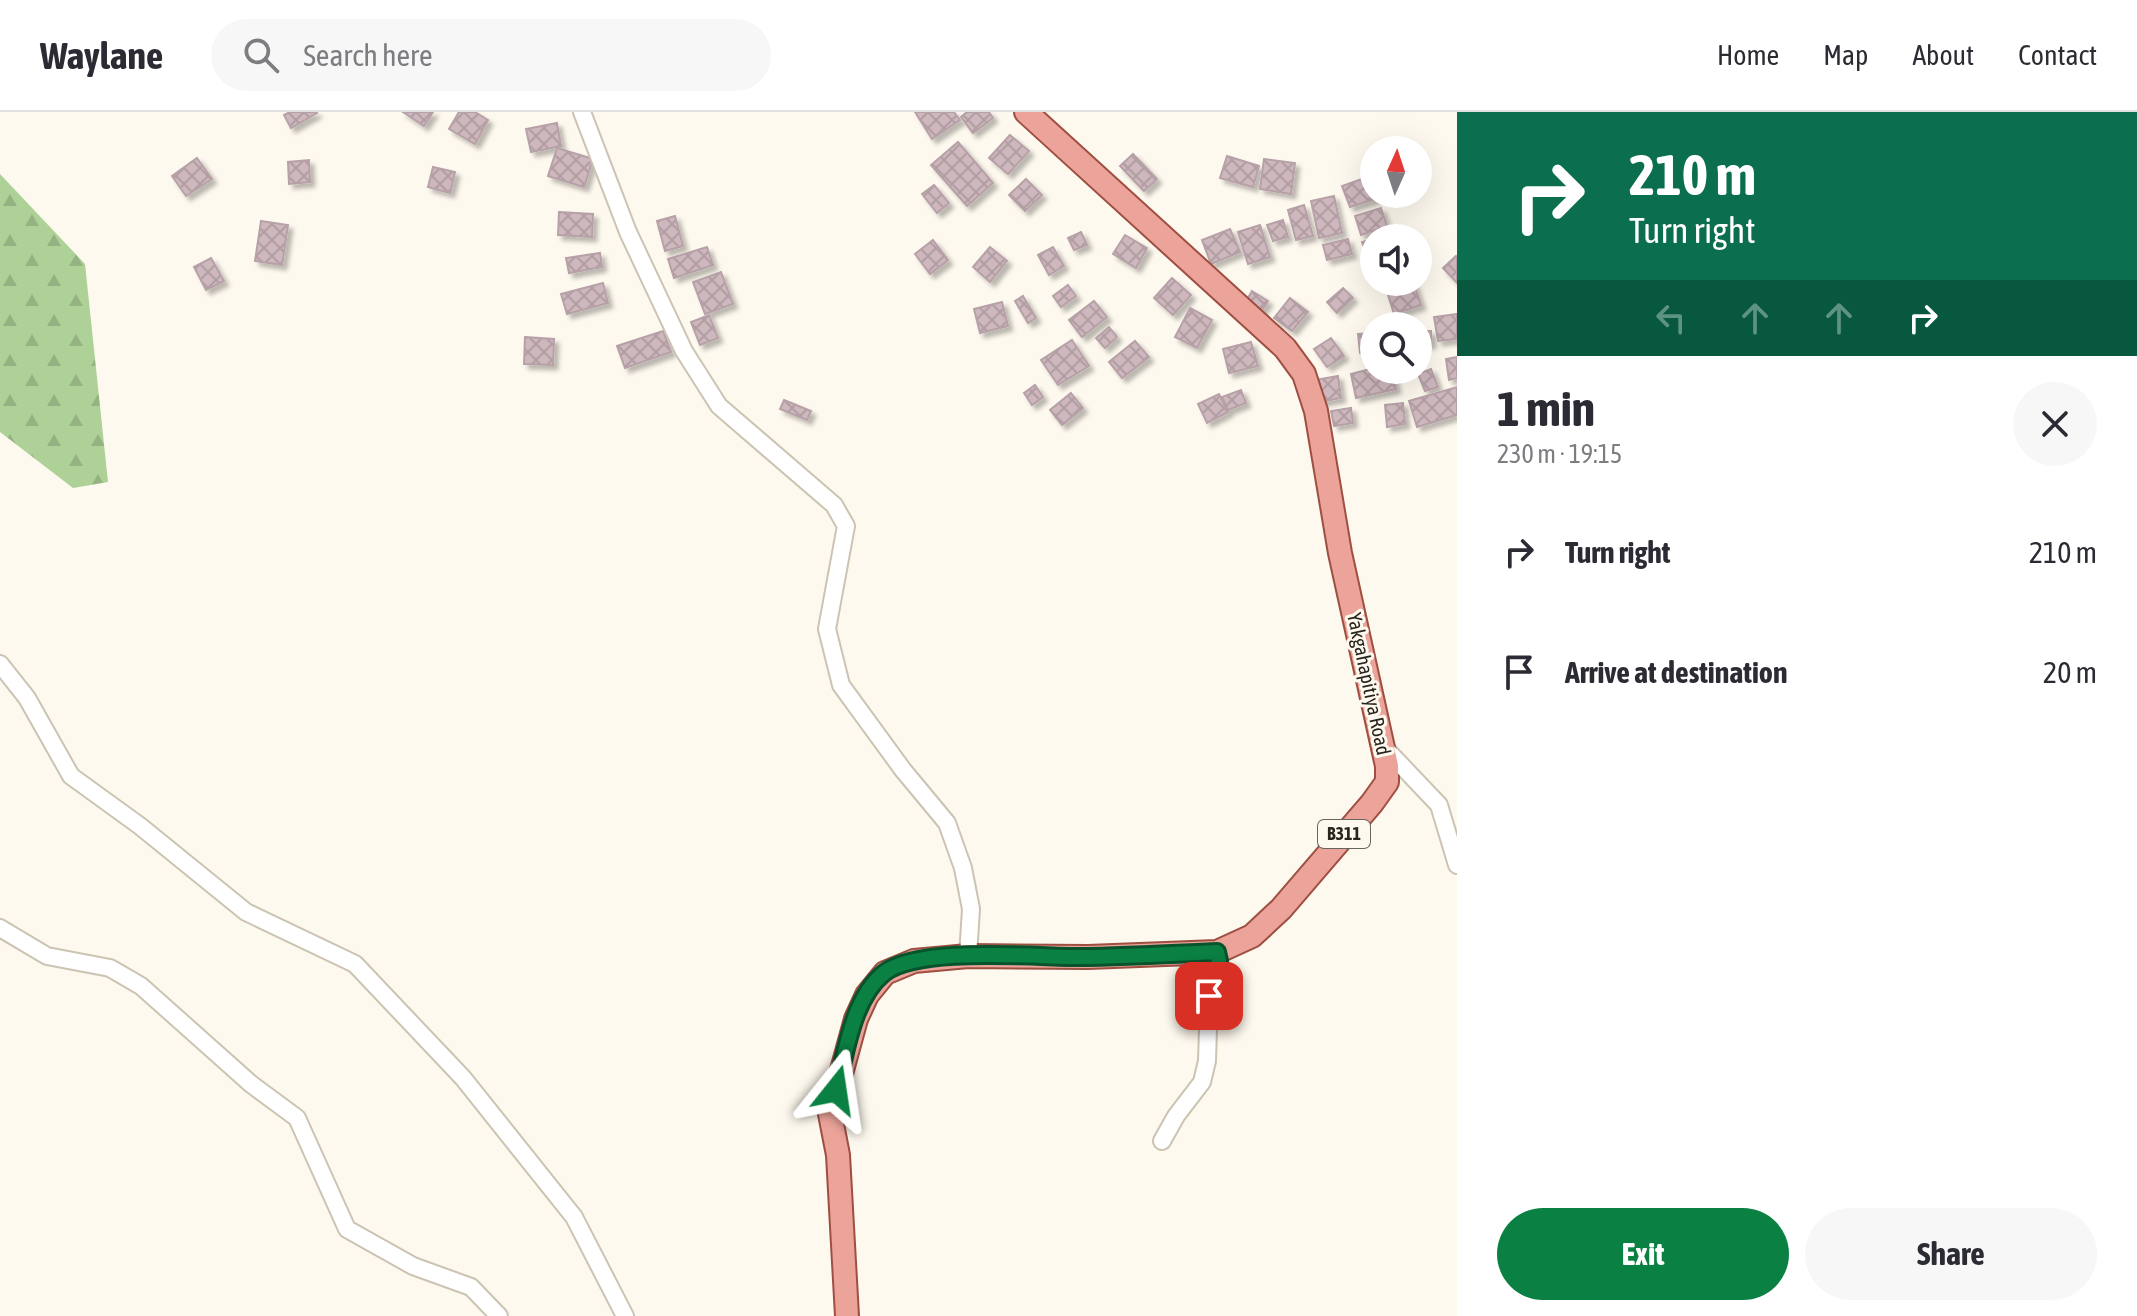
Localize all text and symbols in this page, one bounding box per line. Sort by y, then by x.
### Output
search box [211,19,771,91]
icon: search [239,33,283,77]
text: Waylane [40,34,163,77]
text: Search here [303,38,433,72]
text: Home [1717,39,1779,71]
text: Map [1823,39,1868,71]
text: About [1912,39,1974,71]
text: Contact [2018,39,2097,71]
north arrow [1360,136,1432,208]
map controls [1360,136,1432,384]
text: 210 m [1629,143,1756,207]
icon: right [1497,144,1601,248]
text: Turn right [1629,209,1756,251]
button: sound [1360,224,1432,296]
icon: left [1649,296,1693,340]
icon: ahead [1733,296,1777,340]
icon: ahead [1817,296,1861,340]
icon: right [1901,296,1945,340]
button: search [1360,312,1432,384]
text: 1 min [1497,381,1595,436]
button: close [2013,382,2097,466]
text: 230 m · 19:15 [1497,439,1622,469]
icon: right [1497,530,1541,574]
text: Turn right [1565,535,1671,569]
text: 210 m [2029,535,2097,569]
street label: Yakgahapitiya Road [1343,611,1396,757]
icon: arrive [1497,650,1541,694]
text: Arrive at destination [1565,655,1787,689]
text: 20 m [2043,655,2097,689]
road number: B311 [1318,820,1370,848]
pin [1175,962,1243,1030]
icon: arrive [1187,974,1231,1018]
position arrow [794,1048,878,1132]
button: Exit [1497,1208,1789,1300]
button: Share [1805,1208,2097,1300]

